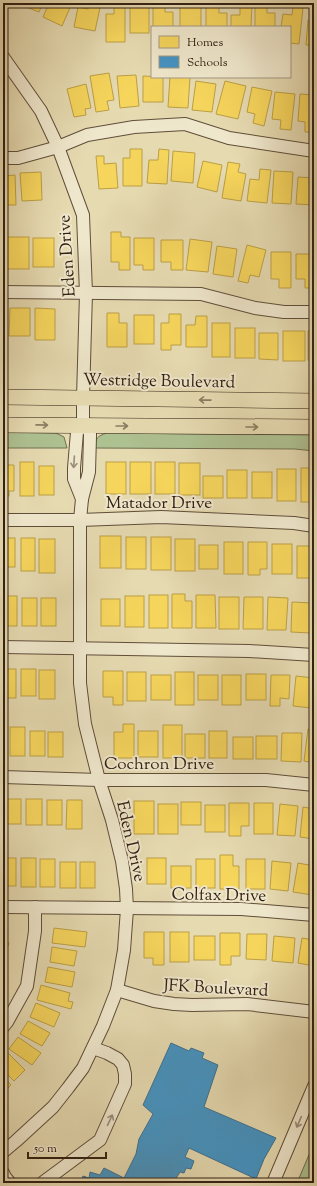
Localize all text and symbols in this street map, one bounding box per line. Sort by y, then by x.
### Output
legend [151,26,291,78]
text: Homes [187,34,223,52]
text: Schools [187,54,228,72]
street label: Eden Drive [53,214,83,298]
street label: Westridge Boulevard [83,369,236,395]
one-way arrow [199,396,212,404]
one-way arrow [35,421,48,429]
one-way arrow [115,422,128,430]
one-way arrow [245,423,258,431]
one-way arrow [71,455,78,468]
street label: Matador Drive [106,492,212,516]
street label: Cochron Drive [104,753,214,777]
street label: Eden Drive [109,799,151,884]
street label: Colfax Drive [171,883,267,909]
street label: JFK Boulevard [162,974,269,1004]
one-way arrow [107,1114,114,1126]
one-way arrow [295,1116,302,1128]
scale bar [28,1134,106,1160]
text: 50 m [33,1140,57,1158]

